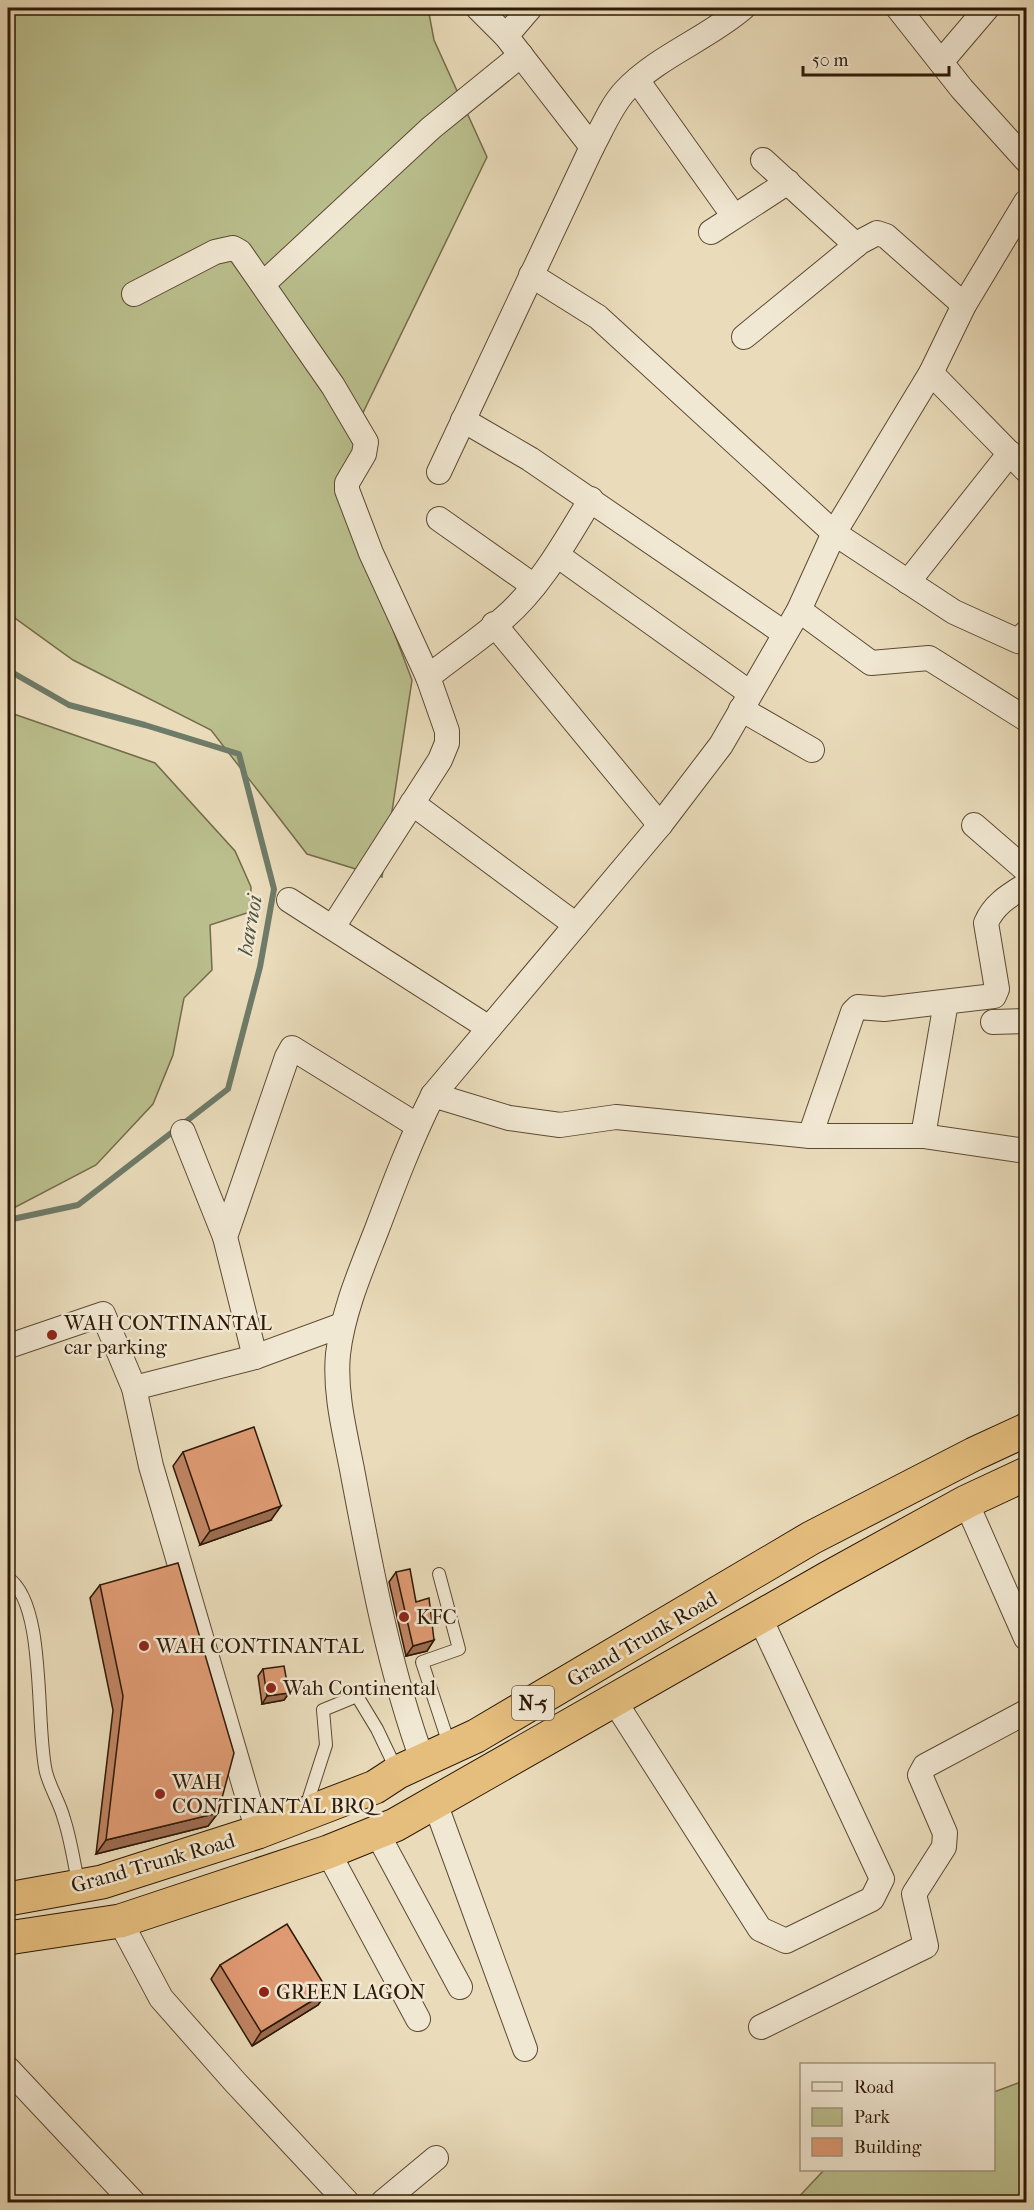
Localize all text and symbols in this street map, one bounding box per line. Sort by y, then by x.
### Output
scale bar [803,39,948,77]
text: 50 m [812,50,849,71]
water label: harnoi [232,891,268,958]
place label: WAH CONTINANTAL car parking [63,1311,272,1359]
marker: WAH CONTINANTAL car parking [45,1328,59,1342]
street label: Grand Trunk Road [563,1586,722,1692]
place label: KFC [416,1605,457,1629]
marker: KFC [397,1610,411,1624]
place label: WAH CONTINANTAL [155,1634,364,1658]
marker: WAH CONTINANTAL [137,1639,151,1653]
place label: Wah Continental [282,1676,436,1700]
marker: Wah Continental [264,1681,278,1695]
road number: N-5 [512,1686,554,1720]
place label: WAH CONTINANTAL BRQ [171,1770,381,1818]
marker: WAH CONTINANTAL BRQ [153,1787,167,1801]
street label: Grand Trunk Road [68,1828,238,1898]
place label: GREEN LAGON [276,1980,426,2004]
marker: GREEN LAGON [257,1985,271,1999]
legend [800,2063,995,2171]
text: Road [854,2077,894,2098]
text: Park [854,2107,891,2128]
text: Building [854,2137,922,2158]

